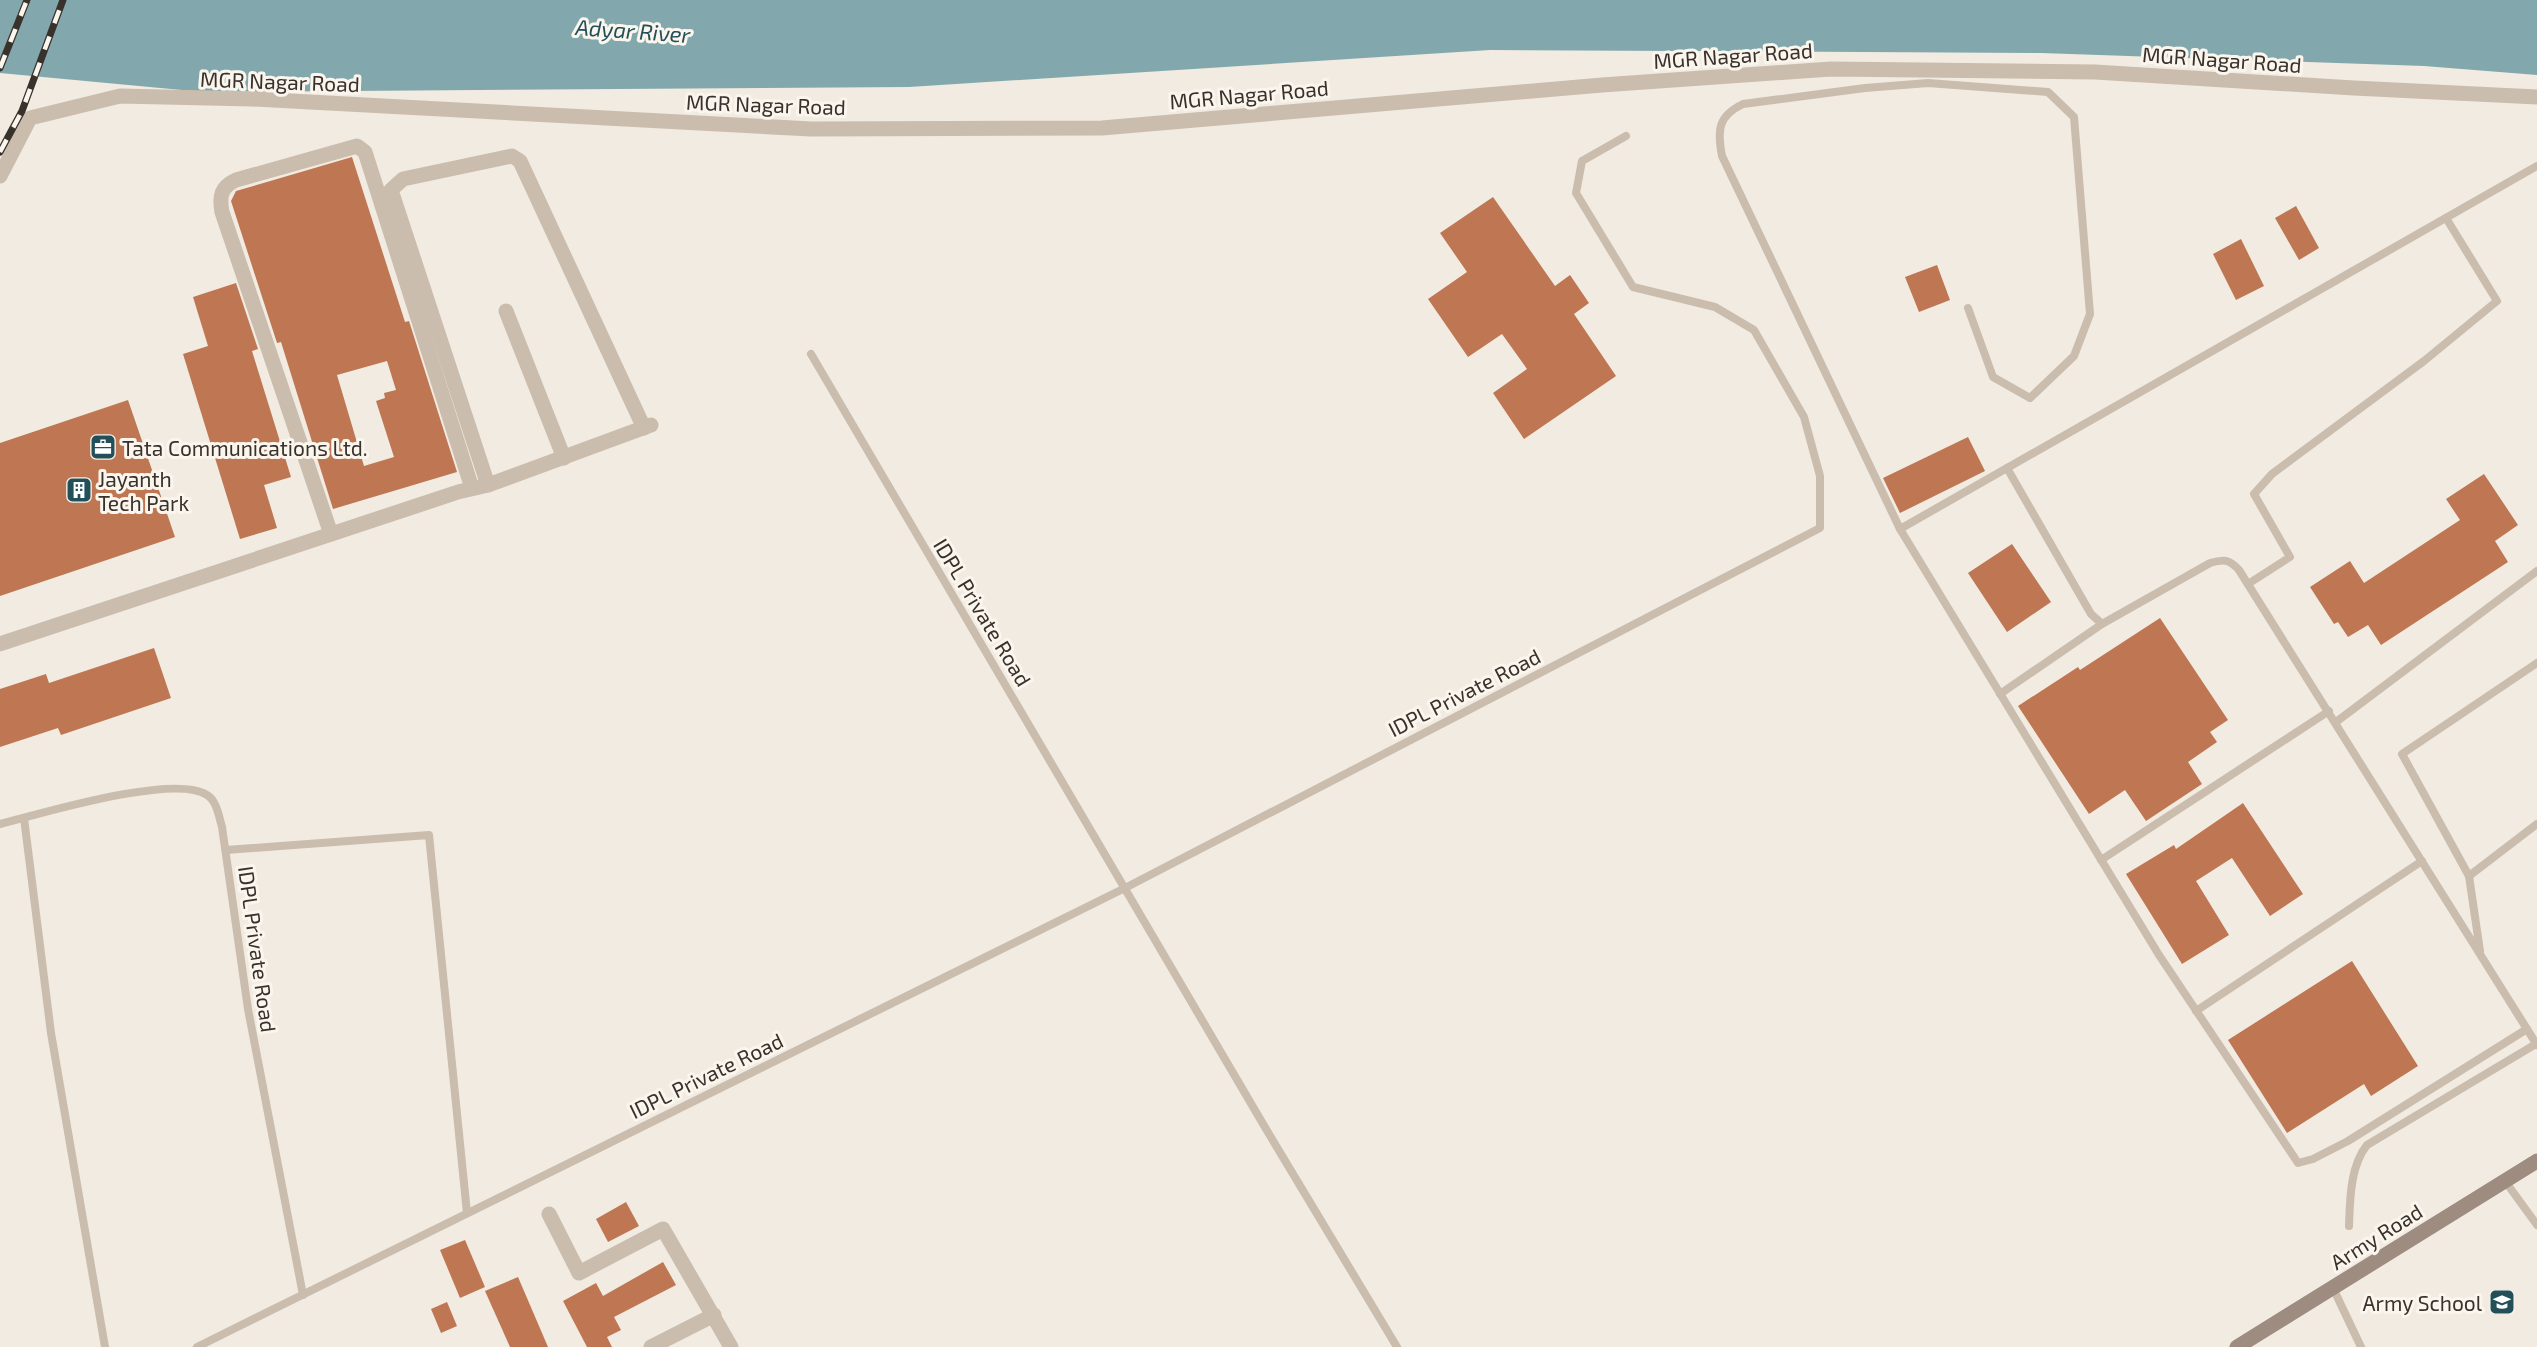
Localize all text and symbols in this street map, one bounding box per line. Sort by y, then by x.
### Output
water label: Adyar River [574,13,693,48]
street label: MGR Nagar Road [1652,37,1814,73]
street label: MGR Nagar Road [2141,41,2303,77]
street label: MGR Nagar Road [200,66,360,96]
street label: MGR Nagar Road [1168,75,1330,113]
street label: MGR Nagar Road [686,89,846,119]
office icon: Tata Communications Ltd. [88,432,118,462]
place label: Tata Communications Ltd. [122,435,368,460]
place label: Jayanth Tech Park [98,466,190,515]
building icon: Jayanth Tech Park [64,475,94,505]
street label: IDPL Private Road [929,534,1037,690]
street label: IDPL Private Road [1384,643,1544,741]
street label: IDPL Private Road [234,864,282,1034]
street label: IDPL Private Road [625,1027,787,1123]
street label: Army Road [2325,1198,2427,1274]
school or university icon: Army School [2487,1287,2517,1317]
place label: Army School [2362,1290,2483,1315]

